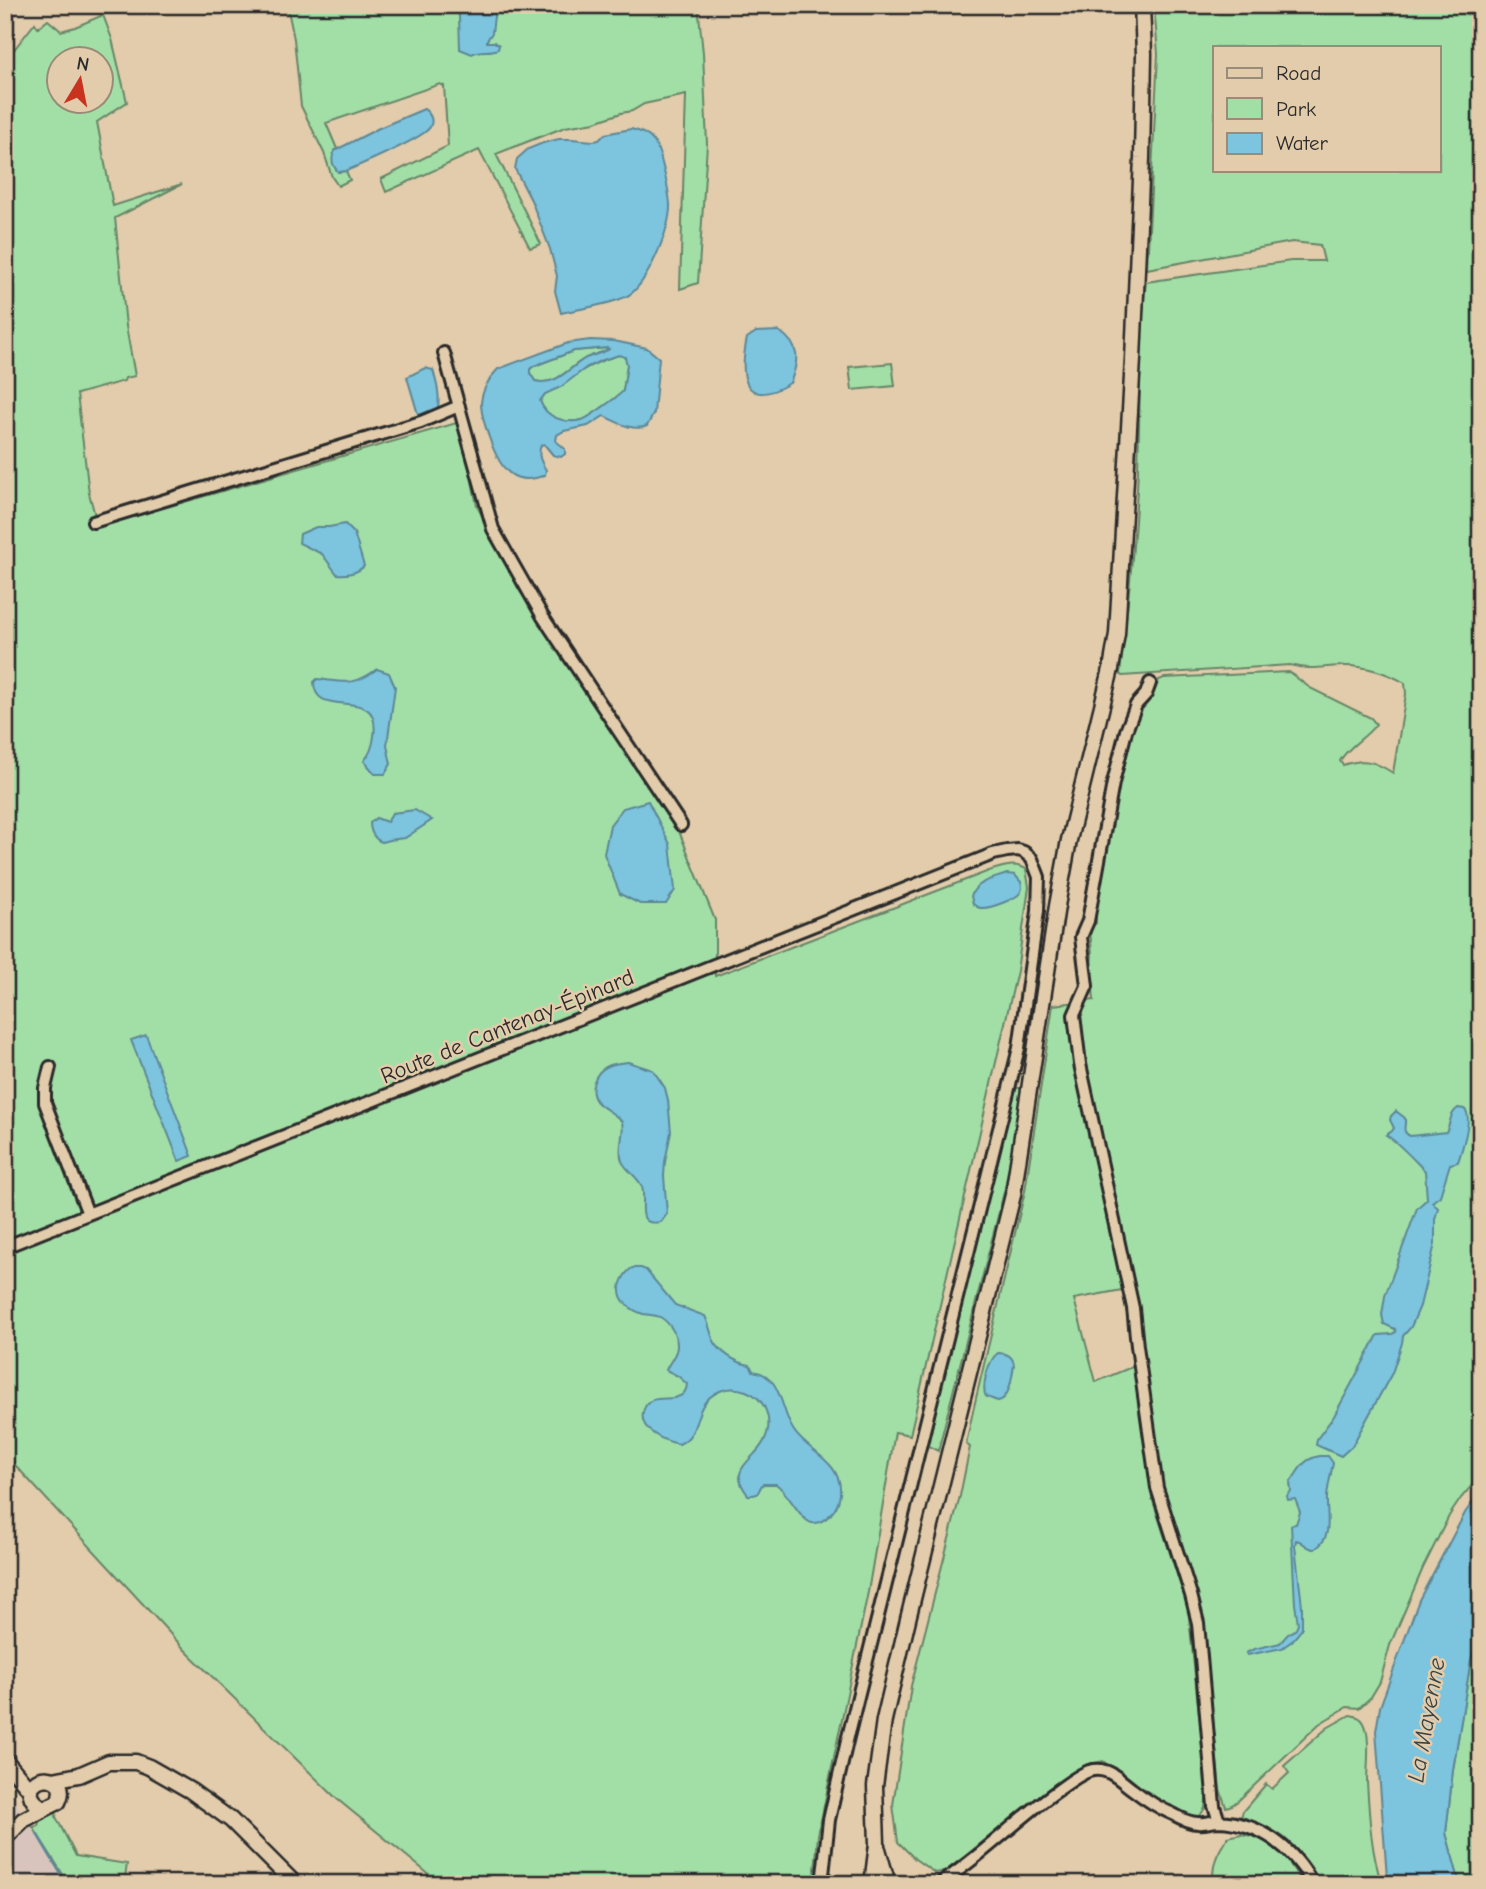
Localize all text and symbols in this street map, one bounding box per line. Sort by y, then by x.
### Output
north arrow [46,46,116,116]
legend [1213,46,1440,172]
text: N [75,52,91,76]
text: Road [1276,61,1321,85]
text: Park [1276,97,1316,121]
text: Water [1276,131,1329,155]
street label: Route de Cantenay-Épinard [377,963,638,1090]
water label: La Mayenne [1401,1655,1451,1785]

